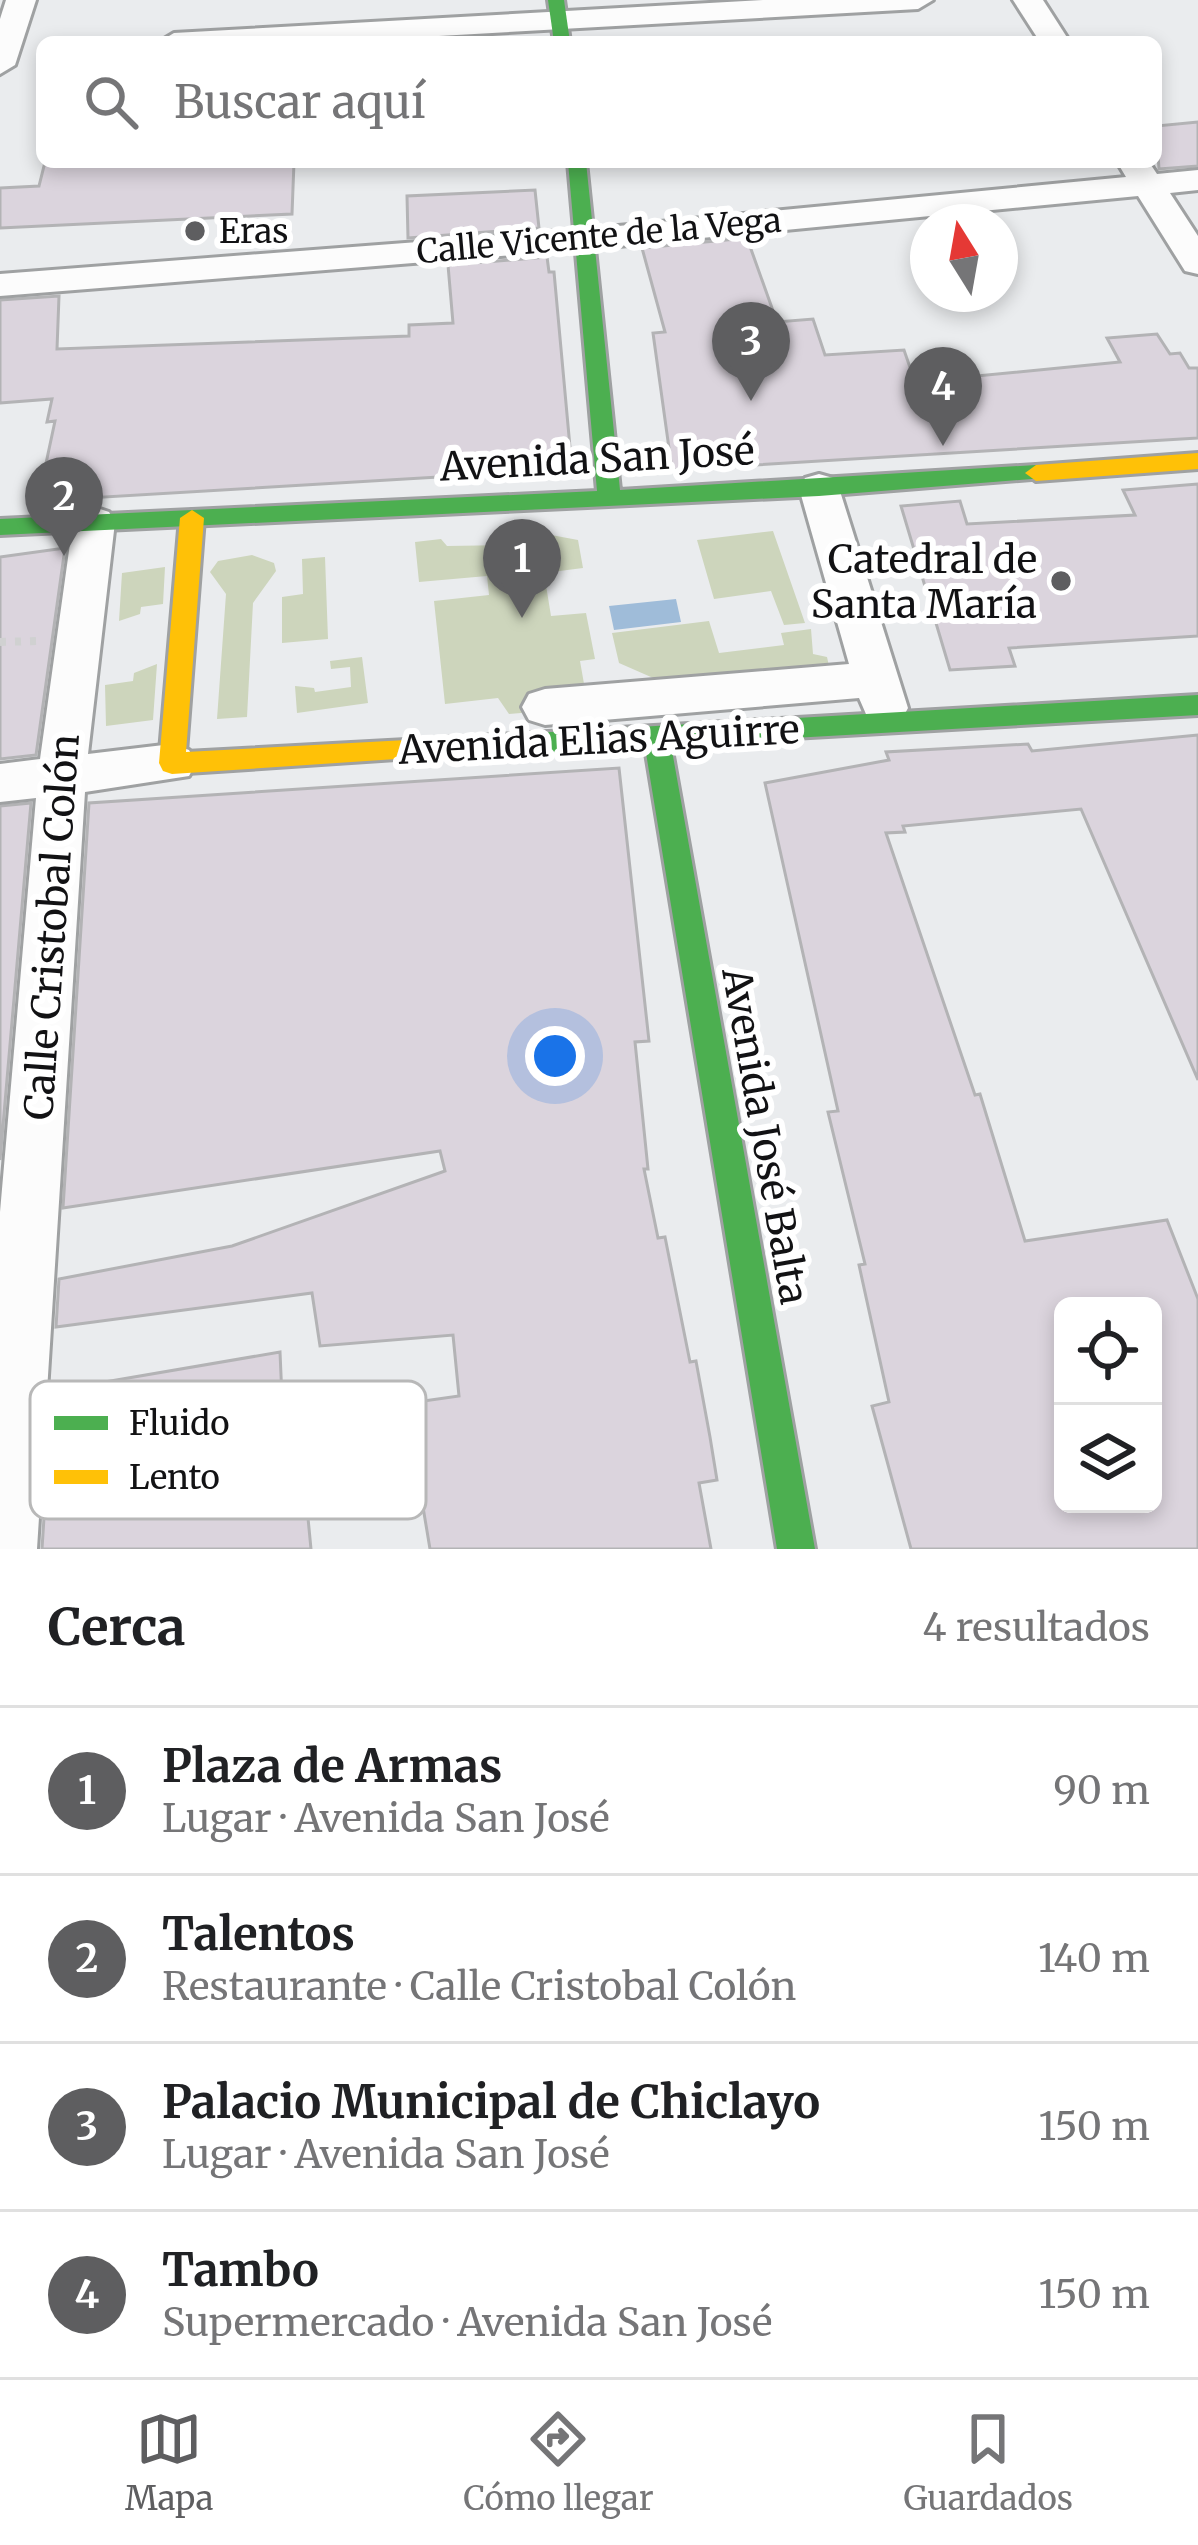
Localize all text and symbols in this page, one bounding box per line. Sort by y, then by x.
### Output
search box [36,36,1162,168]
icon: search [78,69,144,135]
text: Buscar aquí [174,74,425,130]
street label: Calle Vicente de la Vega [415,200,783,272]
north arrow [910,204,1018,312]
place label: Eras [219,211,288,252]
marker: Eras [182,218,208,244]
pin: 3 [712,302,790,401]
pin: 4 [904,347,982,446]
street label: Avenida San José [437,426,756,492]
pin: 2 [25,457,103,556]
pin: 1 [483,519,561,618]
place label: Catedral de Santa María [811,535,1037,629]
marker: Catedral de Santa María [1048,568,1074,594]
street label: Avenida Elias Aguirre [396,705,801,775]
street label: Calle Cristobal Colón [14,732,90,1122]
street label: Avenida José Balta [711,963,819,1308]
your location [525,1026,585,1086]
map controls [1054,1297,1162,1513]
button: locate [1054,1297,1162,1405]
legend [30,1381,426,1519]
text: Fluido [129,1403,229,1444]
button: layers [1054,1405,1162,1513]
text: Lento [129,1457,220,1498]
text: Cerca [48,1595,186,1659]
text: 4 resultados [922,1603,1150,1652]
text: Plaza de Armas [162,1738,502,1794]
text: 1 [78,1766,96,1815]
text: 90 m [1053,1766,1150,1815]
text: Lugar · Avenida San José [162,1794,610,1843]
text: Talentos [162,1906,355,1962]
text: 2 [76,1934,98,1983]
text: 140 m [1038,1934,1150,1983]
text: Restaurante · Calle Cristobal Colón [162,1962,796,2011]
text: Palacio Municipal de Chiclayo [162,2074,820,2130]
text: 3 [76,2102,98,2151]
text: 150 m [1038,2102,1150,2151]
text: Lugar · Avenida San José [162,2130,610,2179]
text: Tambo [162,2242,319,2298]
text: 4 [75,2270,99,2319]
text: 150 m [1038,2270,1150,2319]
text: Supermercado · Avenida San José [162,2298,772,2347]
tab: Mapa [125,2406,213,2519]
tab: Cómo llegar [463,2406,654,2519]
tab: Guardados [903,2406,1073,2519]

